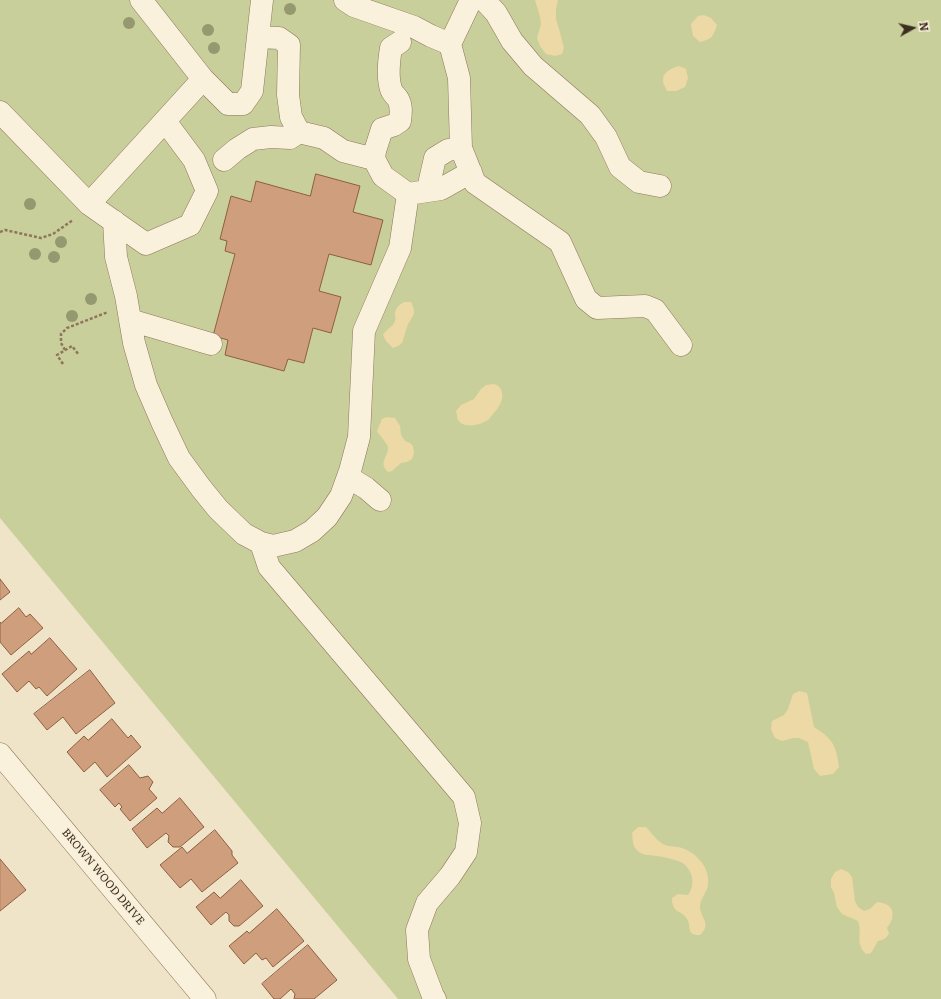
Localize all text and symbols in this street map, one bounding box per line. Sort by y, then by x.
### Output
north arrow [893,8,933,48]
text: N [916,21,933,32]
street label: BROWN WOOD DRIVE [59,826,147,928]

